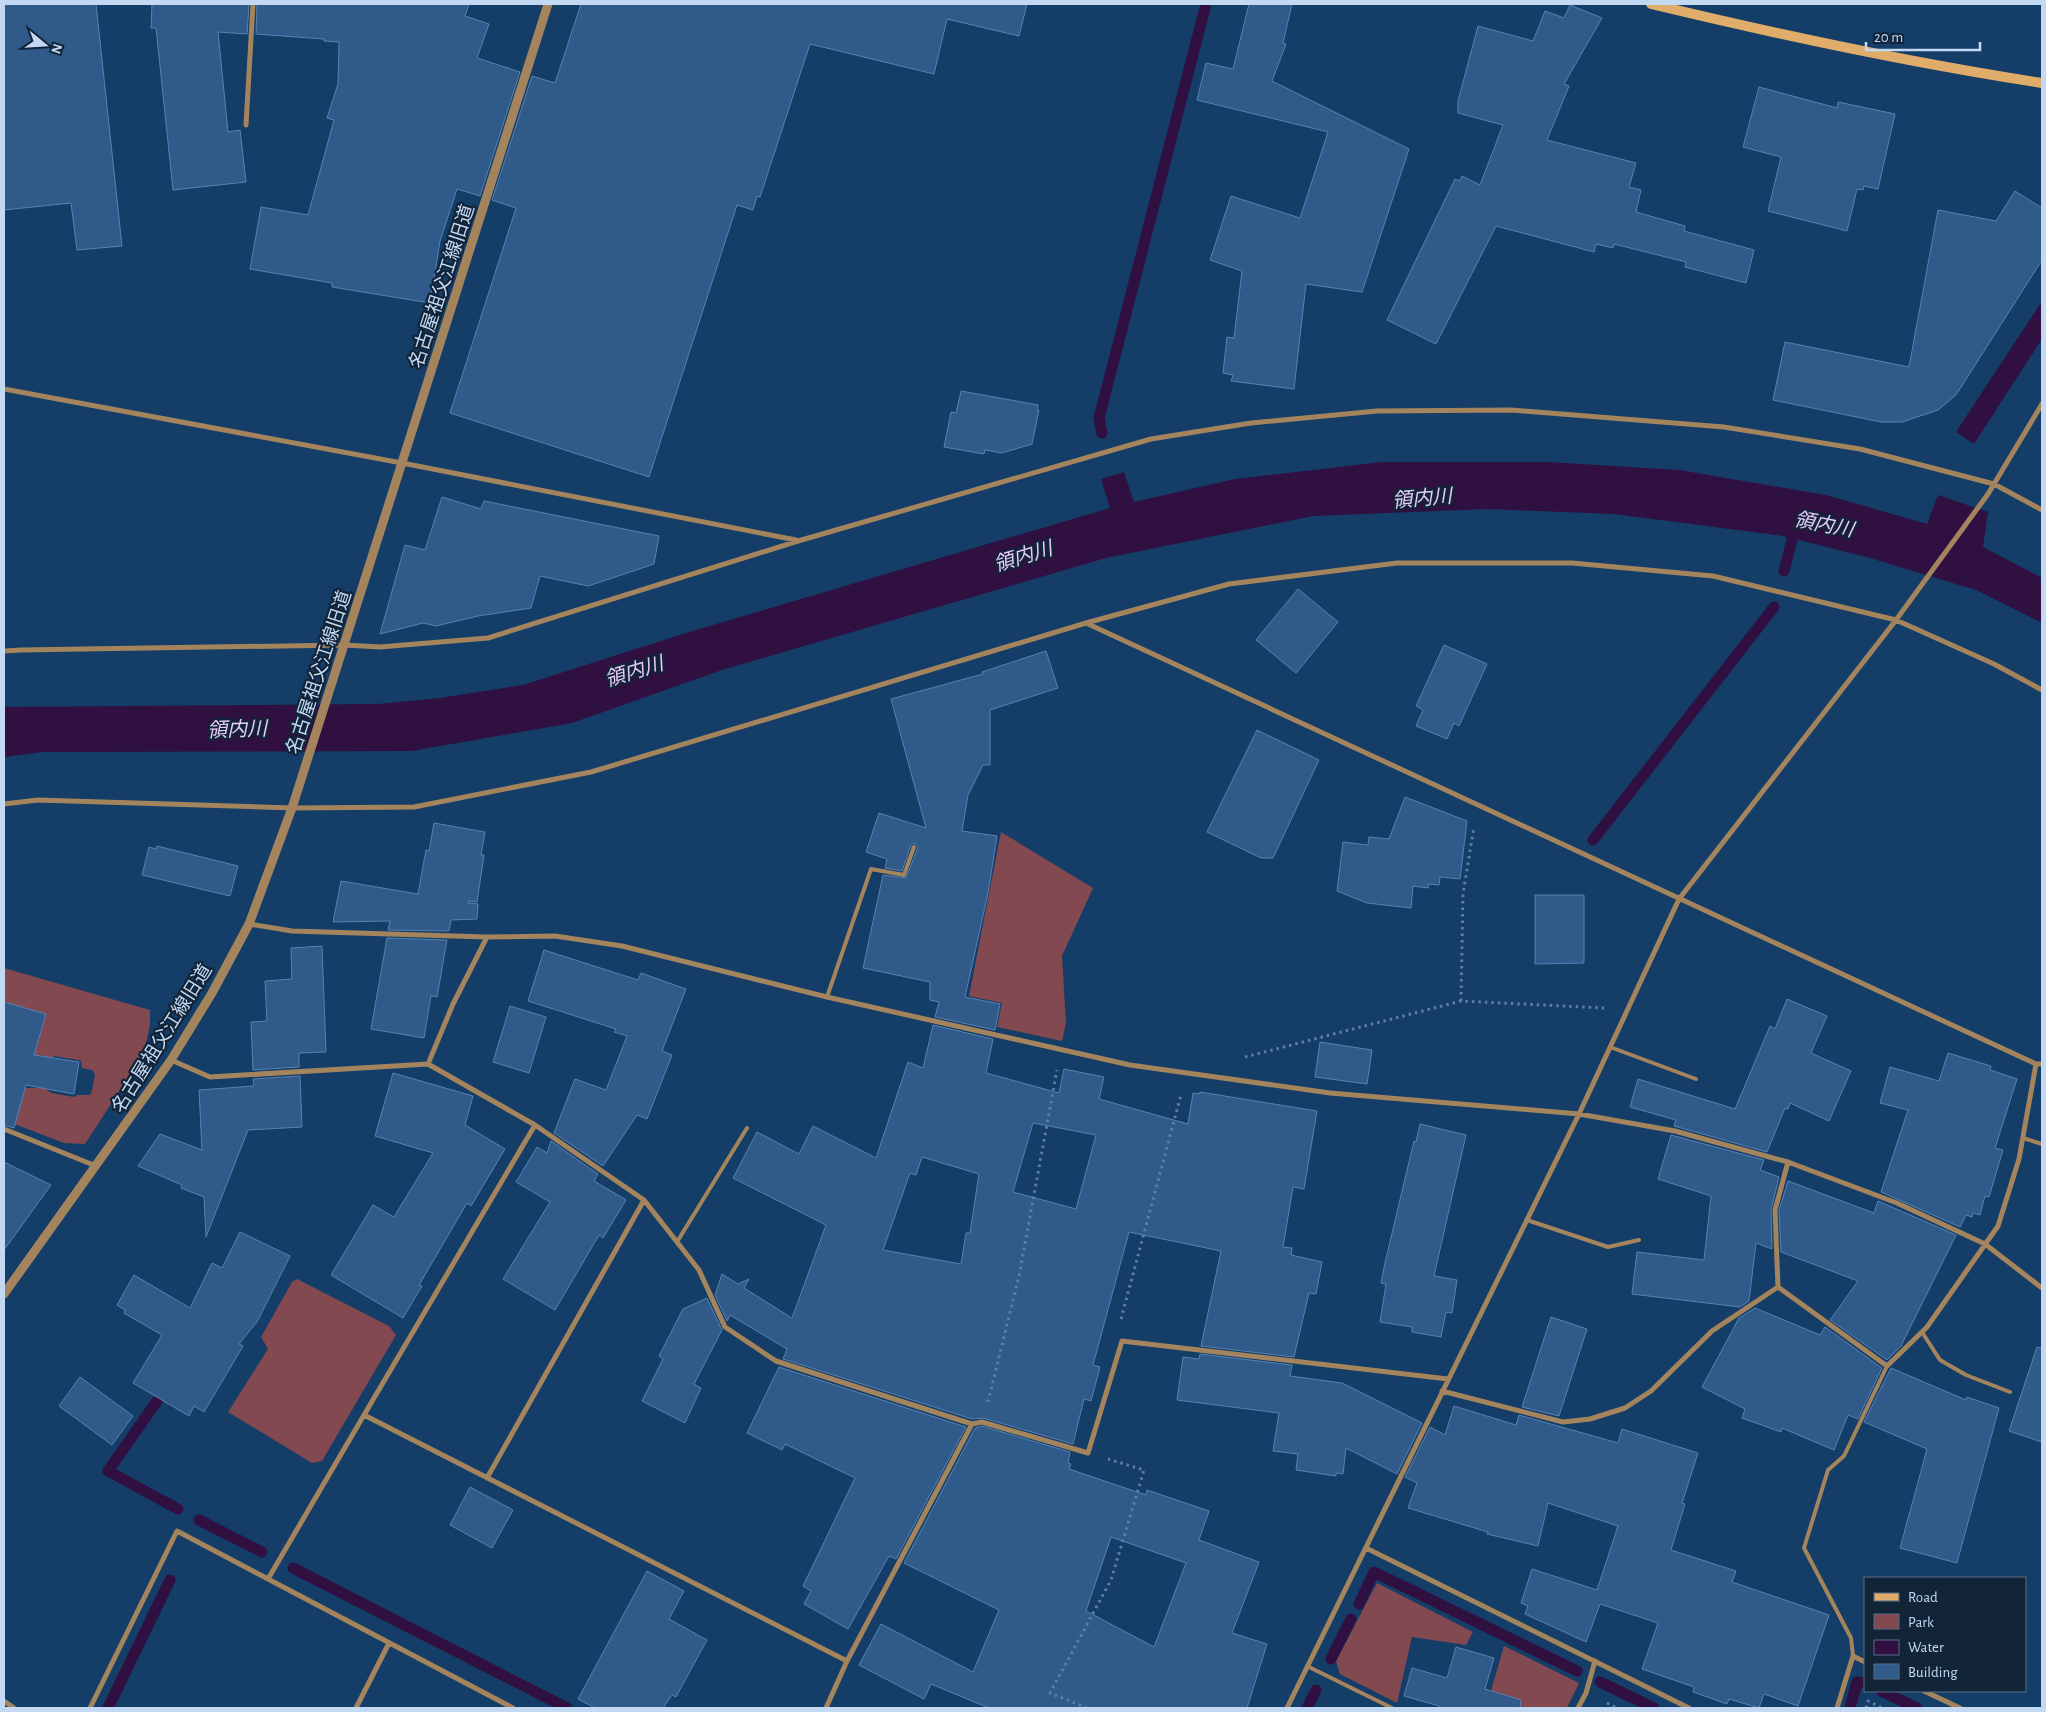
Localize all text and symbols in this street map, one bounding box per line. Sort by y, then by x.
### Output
north arrow [20,20,70,70]
scale bar [1866,20,1980,52]
text: 20 m [1874,30,1903,45]
text: N [48,42,65,56]
street label: 名古屋祖父江線旧道 [405,202,478,371]
water label: 領内川 [1391,485,1455,512]
water label: 領内川 [1792,508,1857,541]
water label: 領内川 [991,537,1057,575]
street label: 名古屋祖父江線旧道 [282,588,355,757]
water label: 領内川 [602,652,668,690]
water label: 領内川 [207,718,269,741]
street label: 名古屋祖父江線旧道 [107,960,216,1116]
legend [1864,1577,2026,1692]
text: Road [1908,1590,1938,1605]
text: Park [1908,1615,1934,1630]
text: Water [1908,1640,1944,1655]
text: Building [1908,1665,1958,1680]

